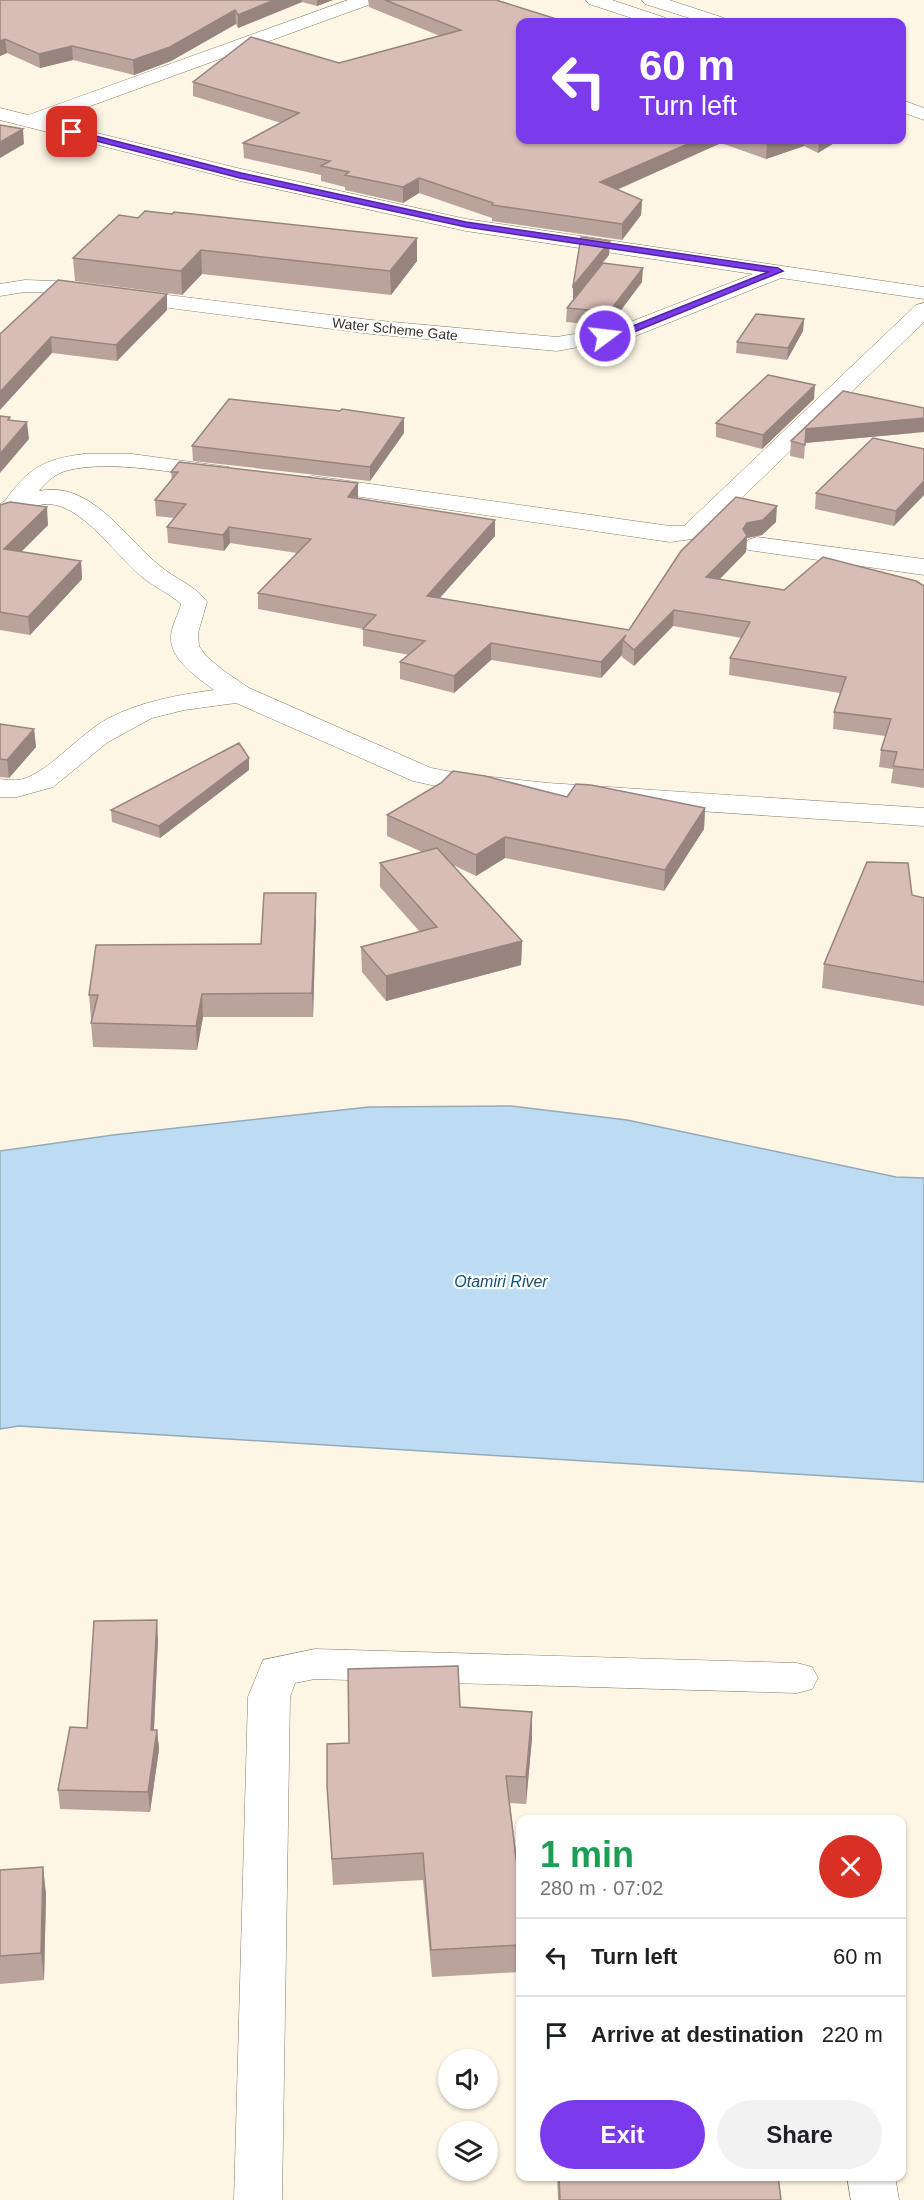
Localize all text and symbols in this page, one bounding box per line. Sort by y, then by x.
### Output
icon: left [540,42,618,120]
text: 60 m [639,42,735,89]
text: Turn left [639,91,737,121]
pin [46,106,97,157]
icon: arrive [55,115,88,148]
position arrow [573,304,637,368]
street label: Water Scheme Gate [331,314,459,344]
water label: Otamiri River [454,1273,548,1290]
text: 1 min [540,1834,634,1875]
button: close [819,1835,882,1898]
text: 280 m · 07:02 [540,1877,663,1899]
icon: left [540,1941,573,1974]
text: Turn left [591,1944,677,1969]
text: 60 m [833,1944,882,1969]
icon: arrive [540,2019,573,2052]
text: Arrive at destination [591,2022,804,2047]
text: 220 m [822,2022,883,2047]
map controls [438,2049,498,2181]
button: sound [438,2049,498,2109]
button: Exit [540,2100,705,2169]
button: Share [717,2100,882,2169]
button: layers [438,2121,498,2181]

